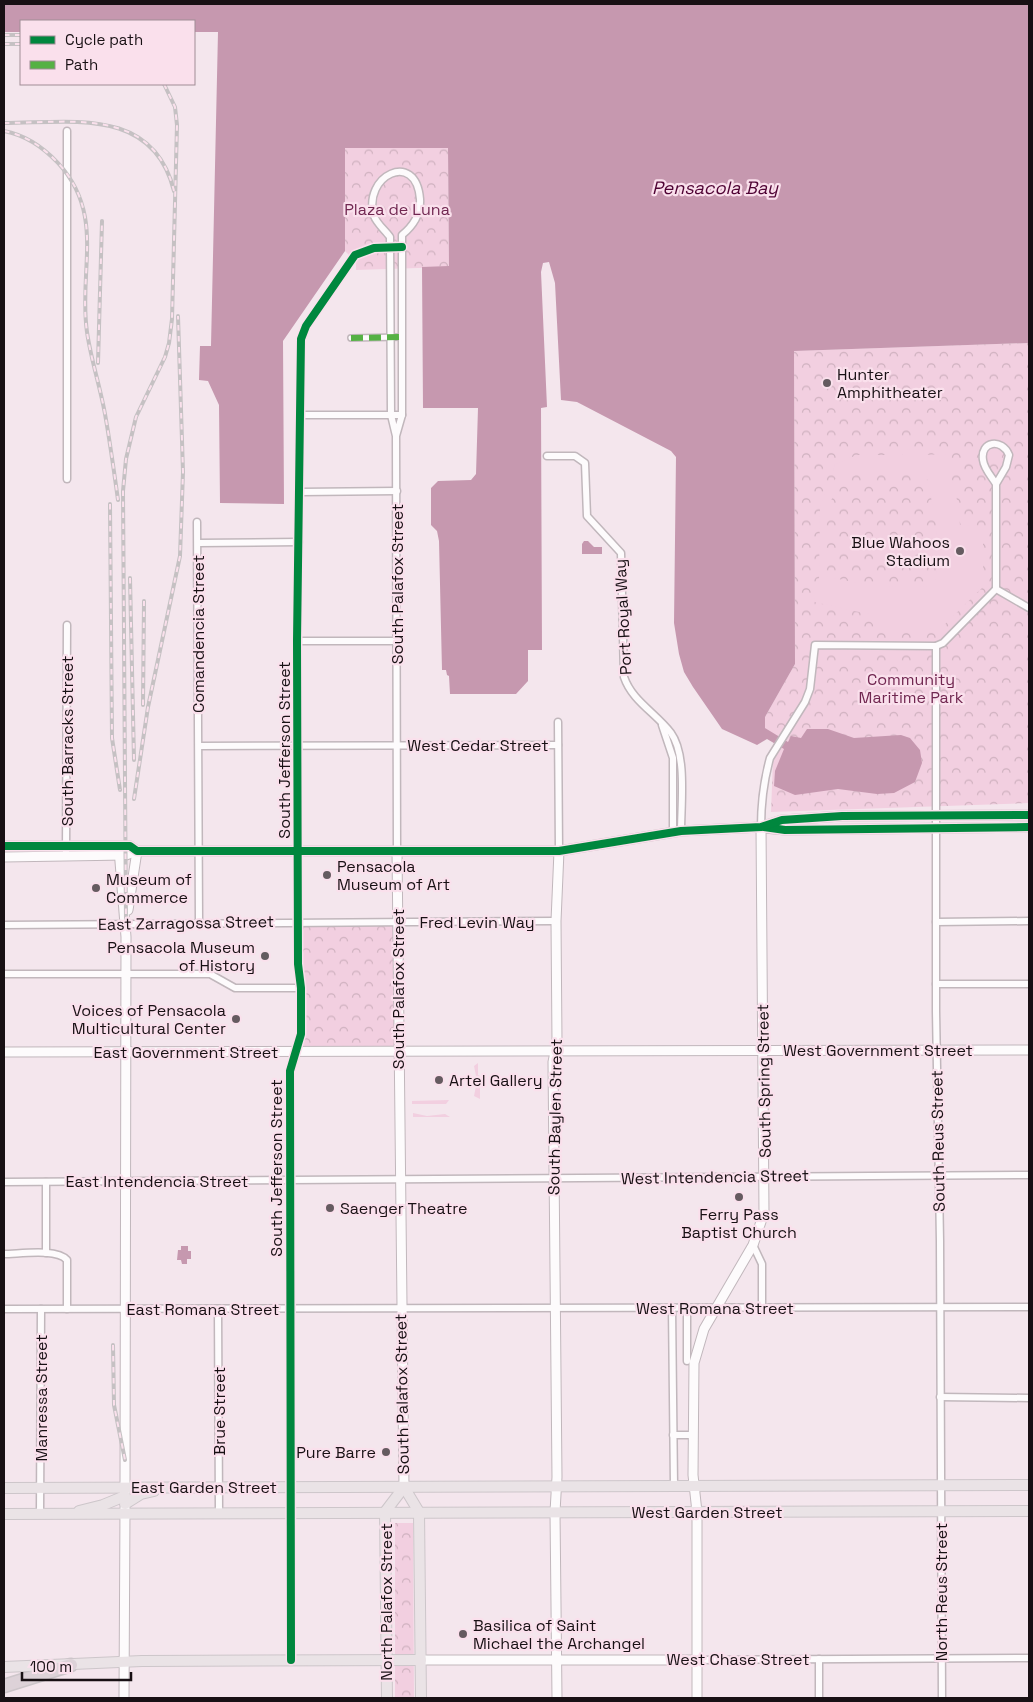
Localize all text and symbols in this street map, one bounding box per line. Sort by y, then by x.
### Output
legend [20,20,195,85]
text: Cycle path [65,30,143,49]
text: Path [65,55,98,74]
water label: Pensacola Bay [652,176,779,199]
park label: Plaza de Luna [344,199,450,220]
place label: Hunter Amphitheater [837,364,943,403]
marker: Hunter Amphitheater [821,377,833,389]
street label: South Palafox Street [387,504,408,664]
place label: Blue Wahoos Stadium [851,532,950,571]
marker: Blue Wahoos Stadium [954,545,966,557]
street label: Comandencia Street [188,555,209,713]
street label: Port Royal Way [609,558,637,676]
street label: South Barracks Street [57,656,78,826]
street label: South Jefferson Street [274,661,295,839]
park label: Community Maritime Park [859,669,964,708]
street label: West Cedar Street [407,735,549,756]
place label: Pensacola Museum of Art [337,856,450,895]
place label: Museum of Commerce [106,869,192,908]
marker: Pensacola Museum of Art [321,869,333,881]
marker: Museum of Commerce [90,882,102,894]
street label: South Palafox Street [388,909,409,1069]
street label: East Zarragossa Street [98,911,274,935]
street label: Fred Levin Way [419,912,535,933]
place label: Pensacola Museum of History [107,937,255,976]
marker: Pensacola Museum of History [259,950,271,962]
place label: Voices of Pensacola Multicultural Center [72,1000,226,1039]
street label: South Spring Street [752,1004,776,1158]
marker: Voices of Pensacola Multicultural Center [230,1013,242,1025]
street label: South Baylen Street [543,1039,567,1195]
street label: West Government Street [783,1040,973,1061]
street label: East Government Street [94,1042,278,1063]
place label: Artel Gallery [449,1070,543,1091]
street label: South Reus Street [926,1070,950,1212]
marker: Artel Gallery [433,1074,445,1086]
street label: South Jefferson Street [266,1079,287,1257]
street label: West Intendencia Street [621,1165,809,1189]
street label: East Intendencia Street [66,1171,248,1192]
marker: Ferry Pass Baptist Church [733,1191,745,1203]
place label: Saenger Theatre [340,1198,468,1219]
marker: Saenger Theatre [324,1202,336,1214]
place label: Ferry Pass Baptist Church [681,1204,797,1243]
street label: West Romana Street [636,1298,794,1319]
street label: East Romana Street [127,1299,279,1320]
street label: South Palafox Street [390,1314,414,1474]
street label: Manressa Street [31,1334,52,1462]
street label: Brue Street [209,1367,230,1455]
place label: Pure Barre [296,1442,376,1463]
marker: Pure Barre [380,1446,392,1458]
street label: East Garden Street [131,1477,277,1498]
street label: West Garden Street [631,1502,783,1523]
street label: North Palafox Street [376,1523,397,1681]
street label: North Reus Street [931,1523,952,1661]
place label: Basilica of Saint Michael the Archangel [473,1615,645,1654]
marker: Basilica of Saint Michael the Archangel [457,1628,469,1640]
street label: West Chase Street [666,1649,810,1670]
scale bar [22,1650,131,1682]
text: 100 m [30,1657,72,1676]

